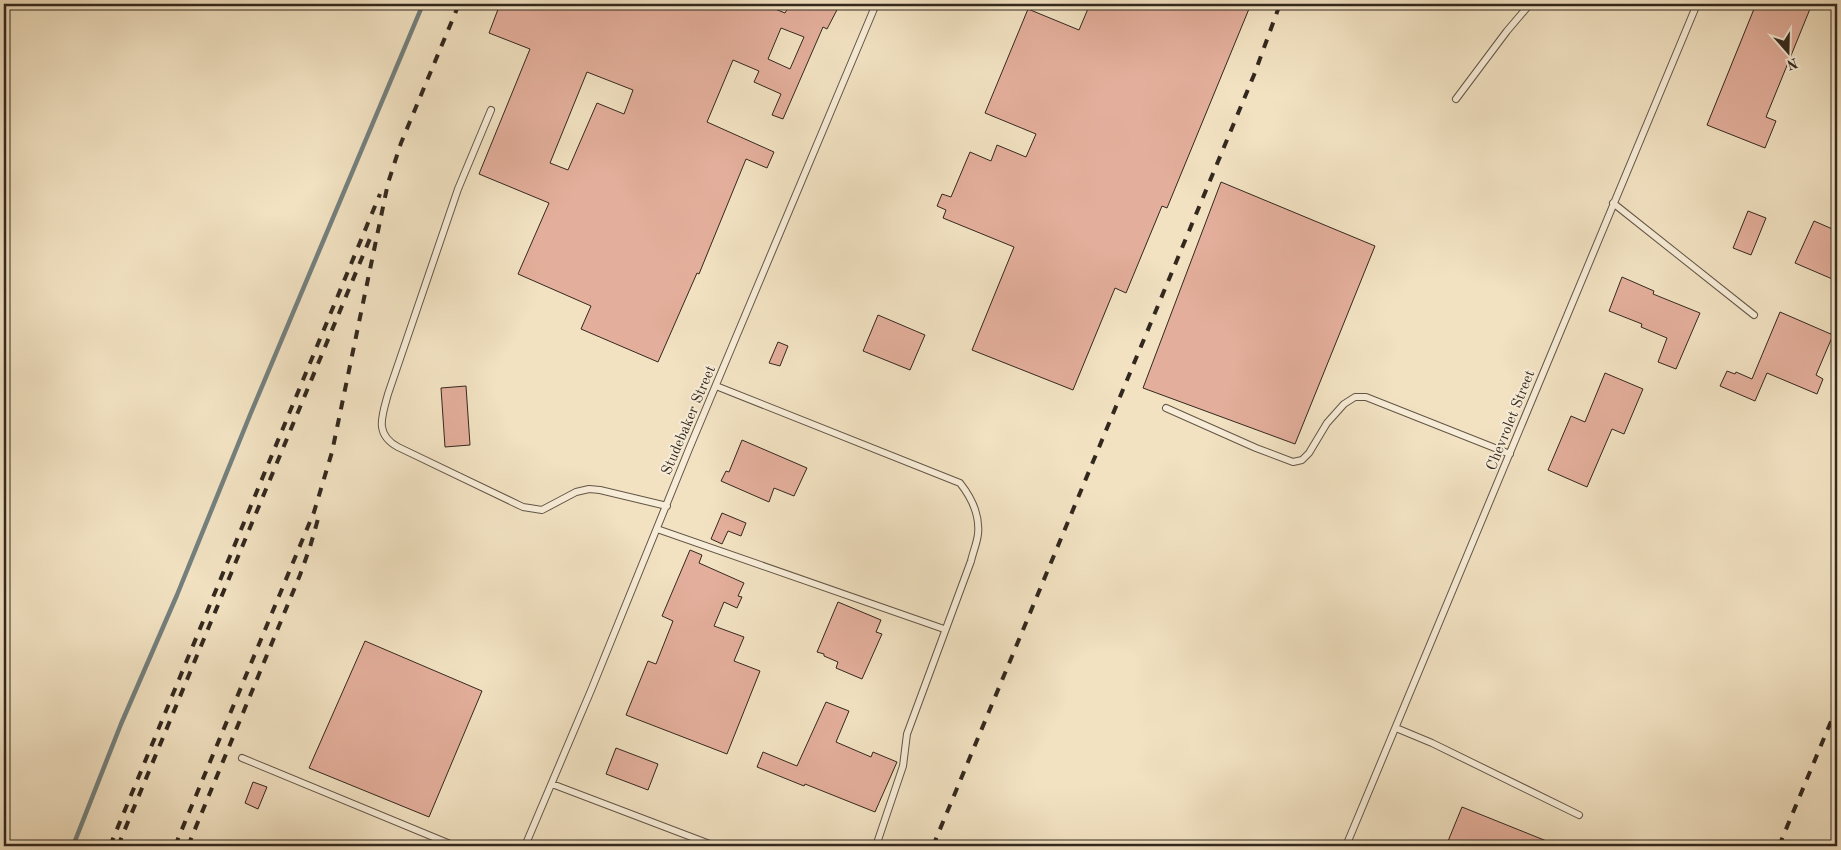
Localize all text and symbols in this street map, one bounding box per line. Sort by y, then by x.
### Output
north arrow [1764,28,1814,78]
text: N [1784,55,1800,72]
street label: Studebaker Street [660,364,719,477]
street label: Chevrolet Street [1484,368,1538,473]

